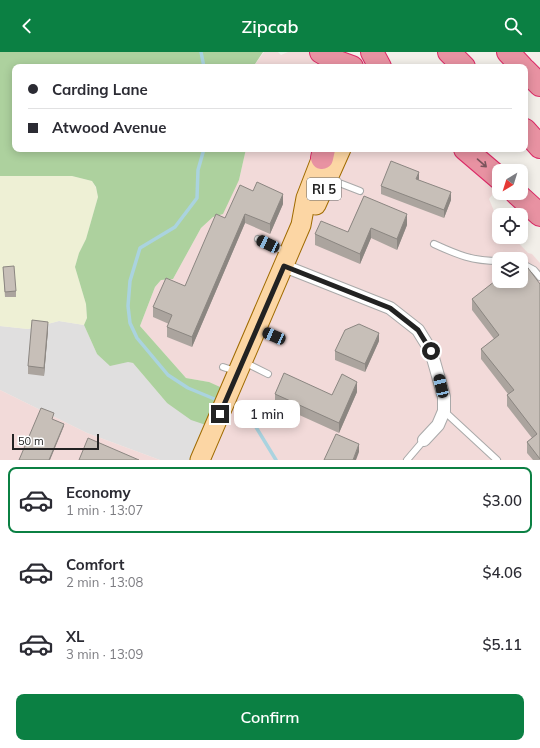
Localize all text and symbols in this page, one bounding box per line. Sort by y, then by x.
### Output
icon: back [16,15,38,37]
text: Zipcab [241,15,299,38]
icon: search [502,15,524,37]
text: Carding Lane [52,80,148,99]
text: Atwood Avenue [52,118,166,137]
one-way arrow [477,159,488,168]
north arrow [492,164,528,200]
map controls [492,164,528,288]
road number: RI 5 [307,178,341,200]
button: locate [492,208,528,244]
car [255,233,281,255]
button: layers [492,252,528,288]
car [261,326,287,346]
route start [422,342,440,360]
car [432,373,450,399]
callout: 1 min [234,400,300,428]
route end [211,405,229,423]
text: 1 min [250,406,284,422]
scale bar [12,432,99,451]
text: 50 m [18,434,44,448]
icon: car [18,482,54,518]
text: Economy [66,483,131,502]
text: $3.00 [482,491,522,510]
text: 1 min · 13:07 [66,502,143,518]
icon: car [18,554,54,590]
text: Comfort [66,555,124,574]
text: $4.06 [482,563,522,582]
text: 2 min · 13:08 [66,574,143,590]
icon: car [18,626,54,662]
text: XL [66,627,84,646]
text: $5.11 [482,635,522,654]
text: 3 min · 13:09 [66,646,143,662]
button: Confirm [16,694,524,740]

